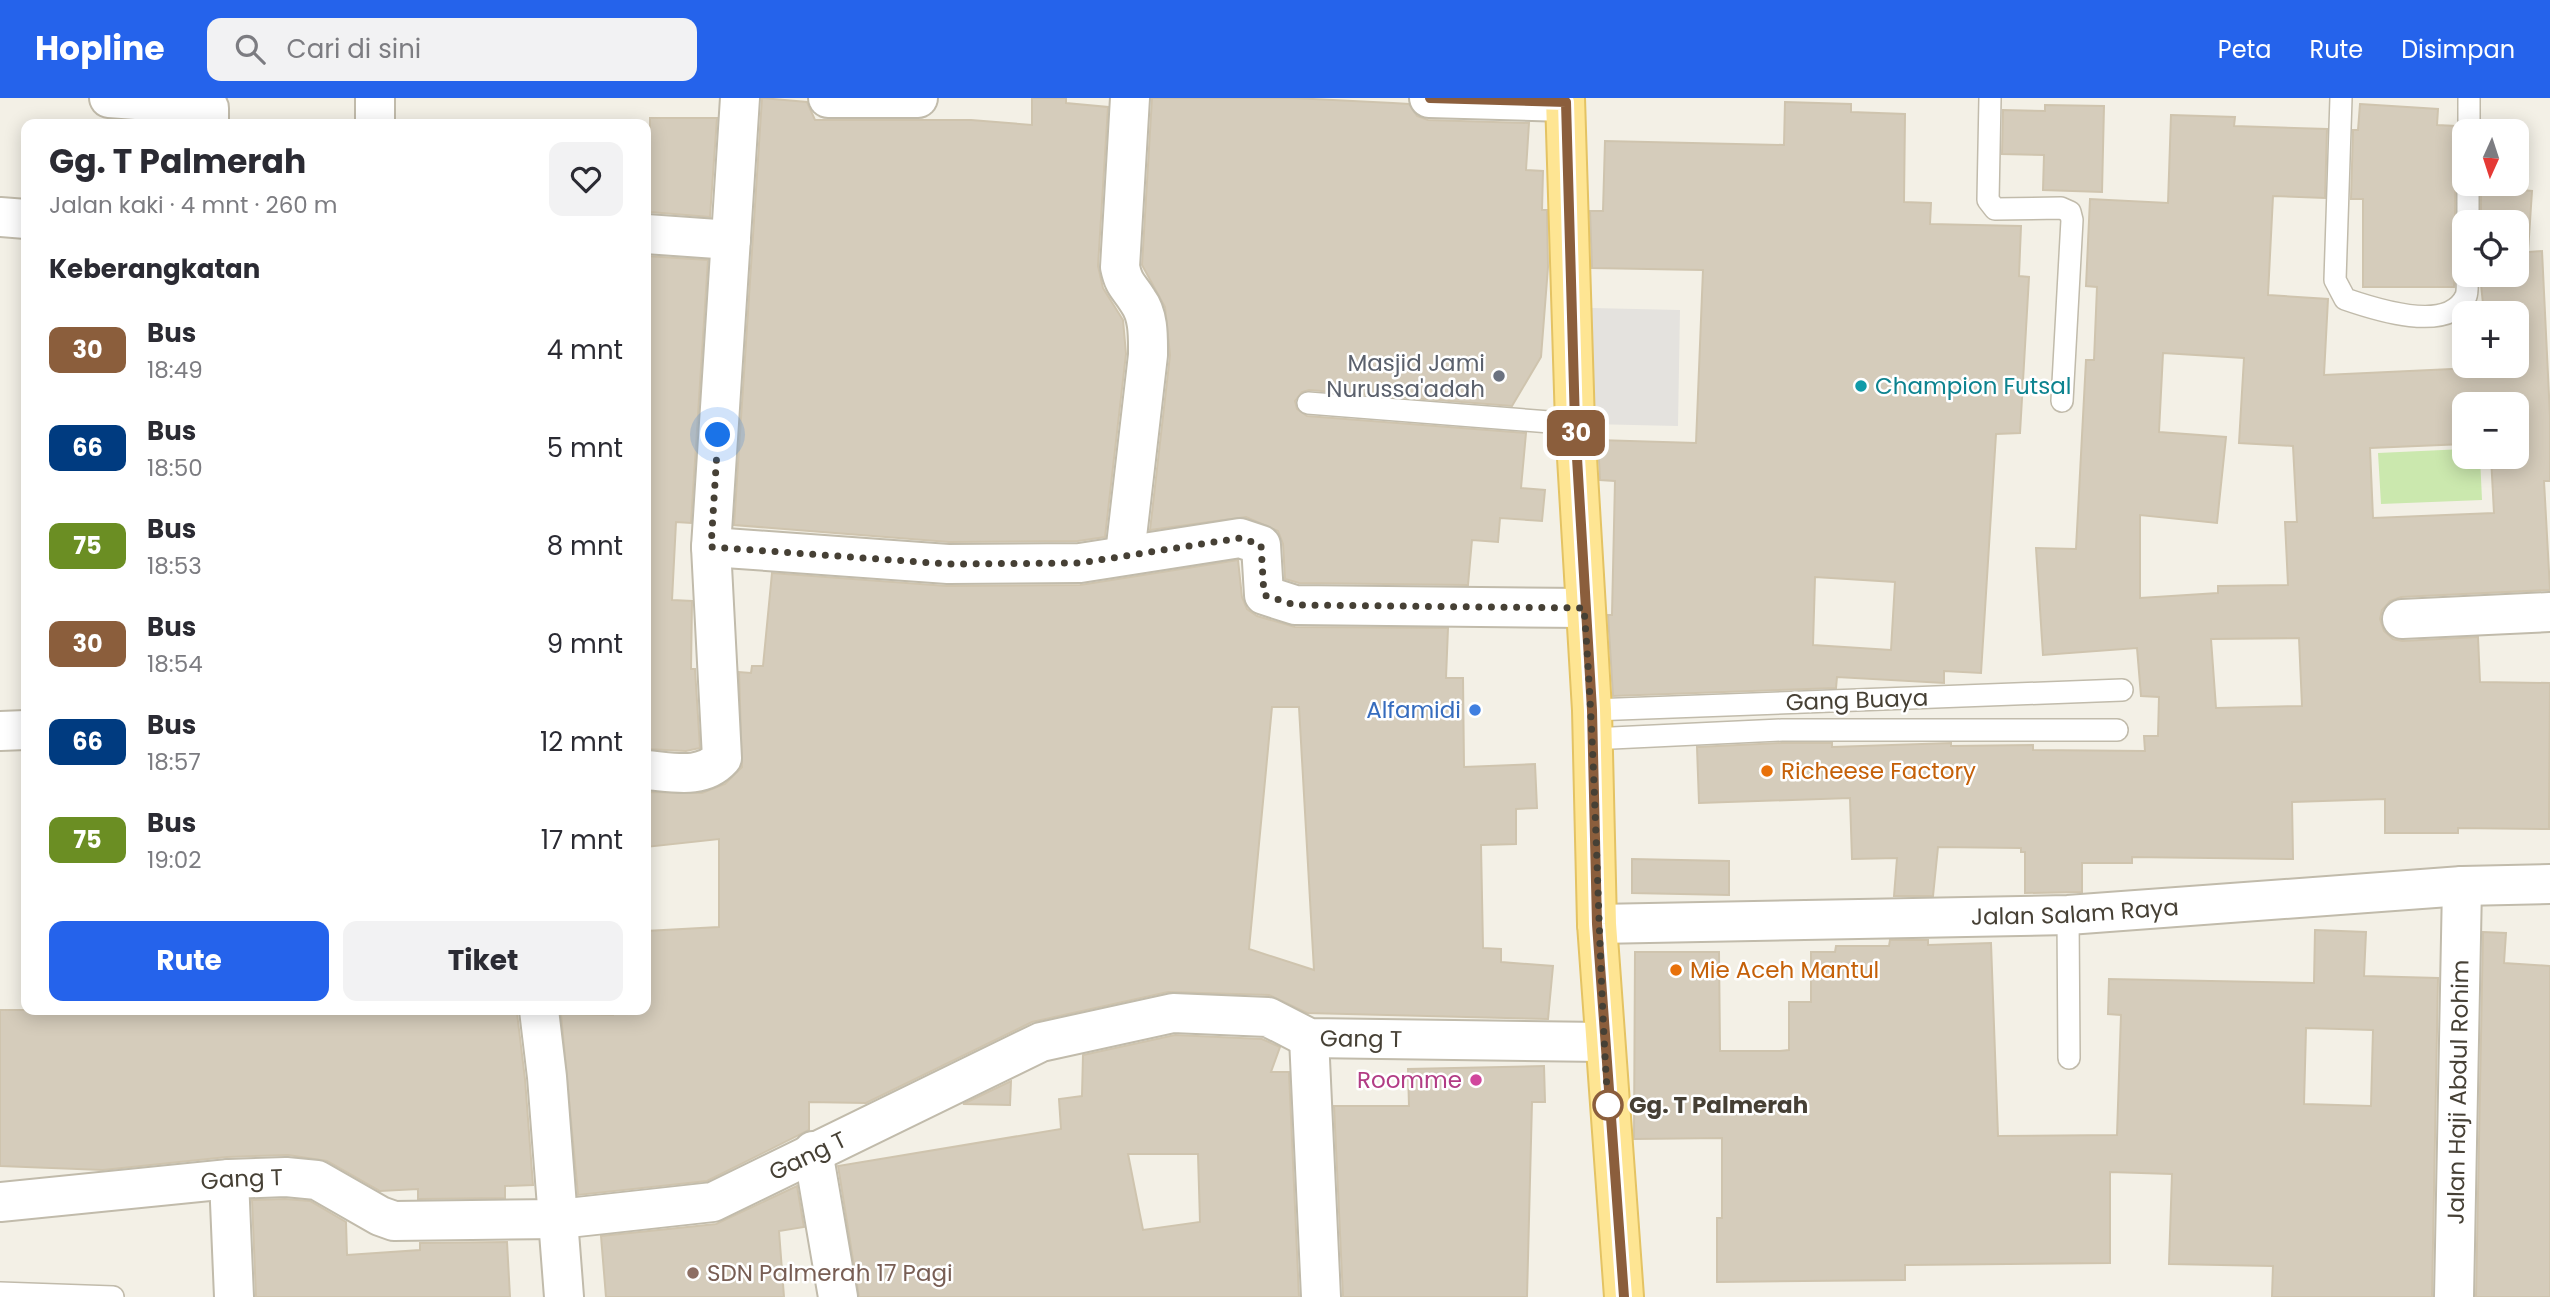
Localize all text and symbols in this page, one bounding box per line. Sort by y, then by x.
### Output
search box [207,18,697,81]
text: Hopline [35,25,165,72]
icon: search [231,30,269,68]
text: Cari di sini [287,31,421,67]
text: Peta [2218,33,2272,66]
text: Rute [2310,33,2363,66]
text: Disimpan [2401,33,2515,66]
north arrow [2452,119,2529,196]
map controls [2452,119,2529,469]
text: Gg. T Palmerah [49,138,306,185]
button: heart [549,142,623,216]
text: Jalan kaki · 4 mnt · 260 m [49,189,338,221]
button: locate [2452,210,2529,287]
text: Keberangkatan [49,251,260,287]
button: + [2452,301,2529,378]
text: Bus [147,315,196,351]
text: 4 mnt [547,332,623,368]
text: 30 [72,333,103,366]
place label: Masjid Jami Nurussa'adah [1326,347,1485,405]
text: 18:49 [147,354,203,386]
marker: Masjid Jami Nurussa'adah [1491,368,1507,384]
place label: Champion Futsal [1875,370,2071,402]
marker: Champion Futsal [1853,378,1869,394]
button: − [2452,392,2529,469]
line badge: 30 [1544,410,1608,456]
text: Bus [147,413,196,449]
text: 30 [1561,416,1591,449]
your location [700,417,735,452]
text: 5 mnt [547,430,623,466]
text: 66 [72,431,103,464]
text: 18:50 [147,452,203,484]
text: Bus [147,511,196,547]
text: 8 mnt [547,528,623,564]
text: 75 [73,529,102,562]
text: 18:53 [147,550,202,582]
text: Bus [147,609,196,645]
text: 9 mnt [547,626,623,662]
text: 30 [72,627,103,660]
text: 18:54 [147,648,203,680]
street label: Gang Buaya [1785,682,1929,718]
place label: Alfamidi [1366,694,1461,726]
marker: Alfamidi [1467,702,1483,718]
text: Bus [147,707,196,743]
text: 12 mnt [540,724,623,760]
text: 66 [72,725,103,758]
text: 18:57 [147,746,201,778]
place label: Richeese Factory [1781,755,1976,787]
marker: Richeese Factory [1759,763,1775,779]
text: Bus [147,805,196,841]
text: 17 mnt [541,822,623,858]
text: 75 [73,823,102,856]
text: 19:02 [147,844,201,876]
street label: Jalan Salam Raya [1971,891,2180,933]
button: Rute [49,921,329,1001]
button: Tiket [343,921,623,1001]
place label: Mie Aceh Mantul [1690,954,1879,986]
street label: Jalan Haji Abdul Rohim [2439,959,2477,1225]
marker: Mie Aceh Mantul [1668,962,1684,978]
street label: Gang T [1320,1022,1402,1055]
place label: Roomme [1357,1064,1462,1096]
marker: Roomme [1468,1072,1484,1088]
place label: Gg. T Palmerah [1629,1089,1808,1121]
marker: Gg. T Palmerah [1593,1090,1623,1120]
street label: Gang T [764,1123,852,1188]
street label: Gang T [199,1161,284,1198]
place label: SDN Palmerah 17 Pagi [707,1257,953,1289]
marker: SDN Palmerah 17 Pagi [685,1265,701,1281]

